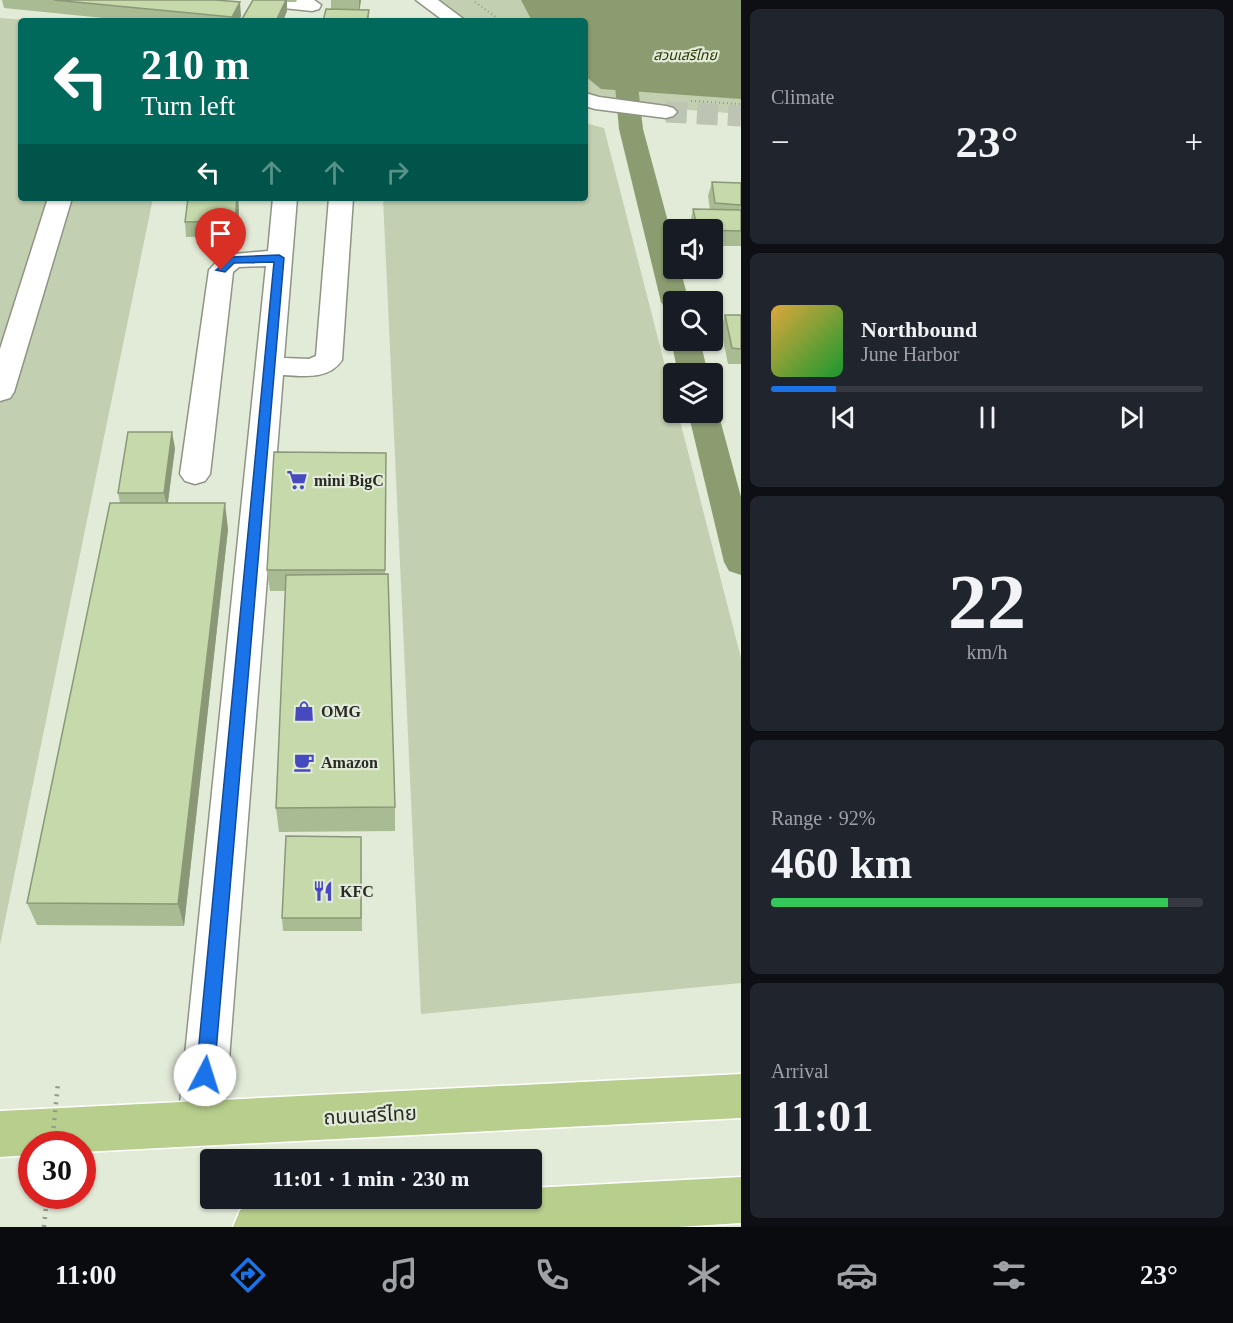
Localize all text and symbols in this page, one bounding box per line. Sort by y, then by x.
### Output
icon: left [42,42,120,120]
text: 210 m [141,42,250,88]
park label: สวนเสรีไทย [653,48,718,63]
text: Climate [771,86,834,108]
text: Turn left [141,91,235,121]
text: 23° [956,117,1019,167]
text: − [771,124,790,160]
text: + [1184,124,1203,160]
icon: left [192,156,225,189]
icon: ahead [255,156,288,189]
icon: ahead [318,156,351,189]
icon: right [381,156,414,189]
pin [195,208,246,270]
icon: arrive [204,217,237,250]
map controls [663,219,723,423]
button: sound [663,219,723,279]
button: search [663,291,723,351]
text: Northbound [861,317,977,342]
text: June Harbor [861,343,959,365]
button: layers [663,363,723,423]
icon: previous [827,401,860,434]
icon: pause [971,401,1004,434]
icon: next [1115,401,1148,434]
supermarket icon: mini BigC [285,468,309,492]
place label: mini BigC [314,472,384,490]
text: 22 [948,558,1026,645]
text: km/h [966,641,1008,663]
shop icon: OMG [292,699,316,723]
place label: OMG [321,703,362,720]
cafe icon: Amazon [292,750,316,774]
place label: Amazon [321,754,378,771]
text: Range · 92% [771,807,875,829]
text: 460 km [771,838,912,888]
restaurant icon: KFC [311,879,335,903]
place label: KFC [340,883,374,900]
position arrow [173,1043,237,1107]
text: Arrival [771,1060,829,1082]
text: 11:01 [771,1091,874,1141]
street label: ถนนเสรีไทย [323,1102,417,1128]
speed limit sign: 30 [18,1131,96,1209]
text: 11:01 · 1 min · 230 m [273,1166,469,1191]
icon: directions [227,1254,269,1296]
icon: music [379,1254,421,1296]
icon: phone [531,1254,573,1296]
icon: climate [683,1254,725,1296]
icon: car [836,1254,878,1296]
icon: filters [988,1254,1030,1296]
text: 11:00 [55,1260,117,1290]
text: 23° [1140,1260,1178,1290]

